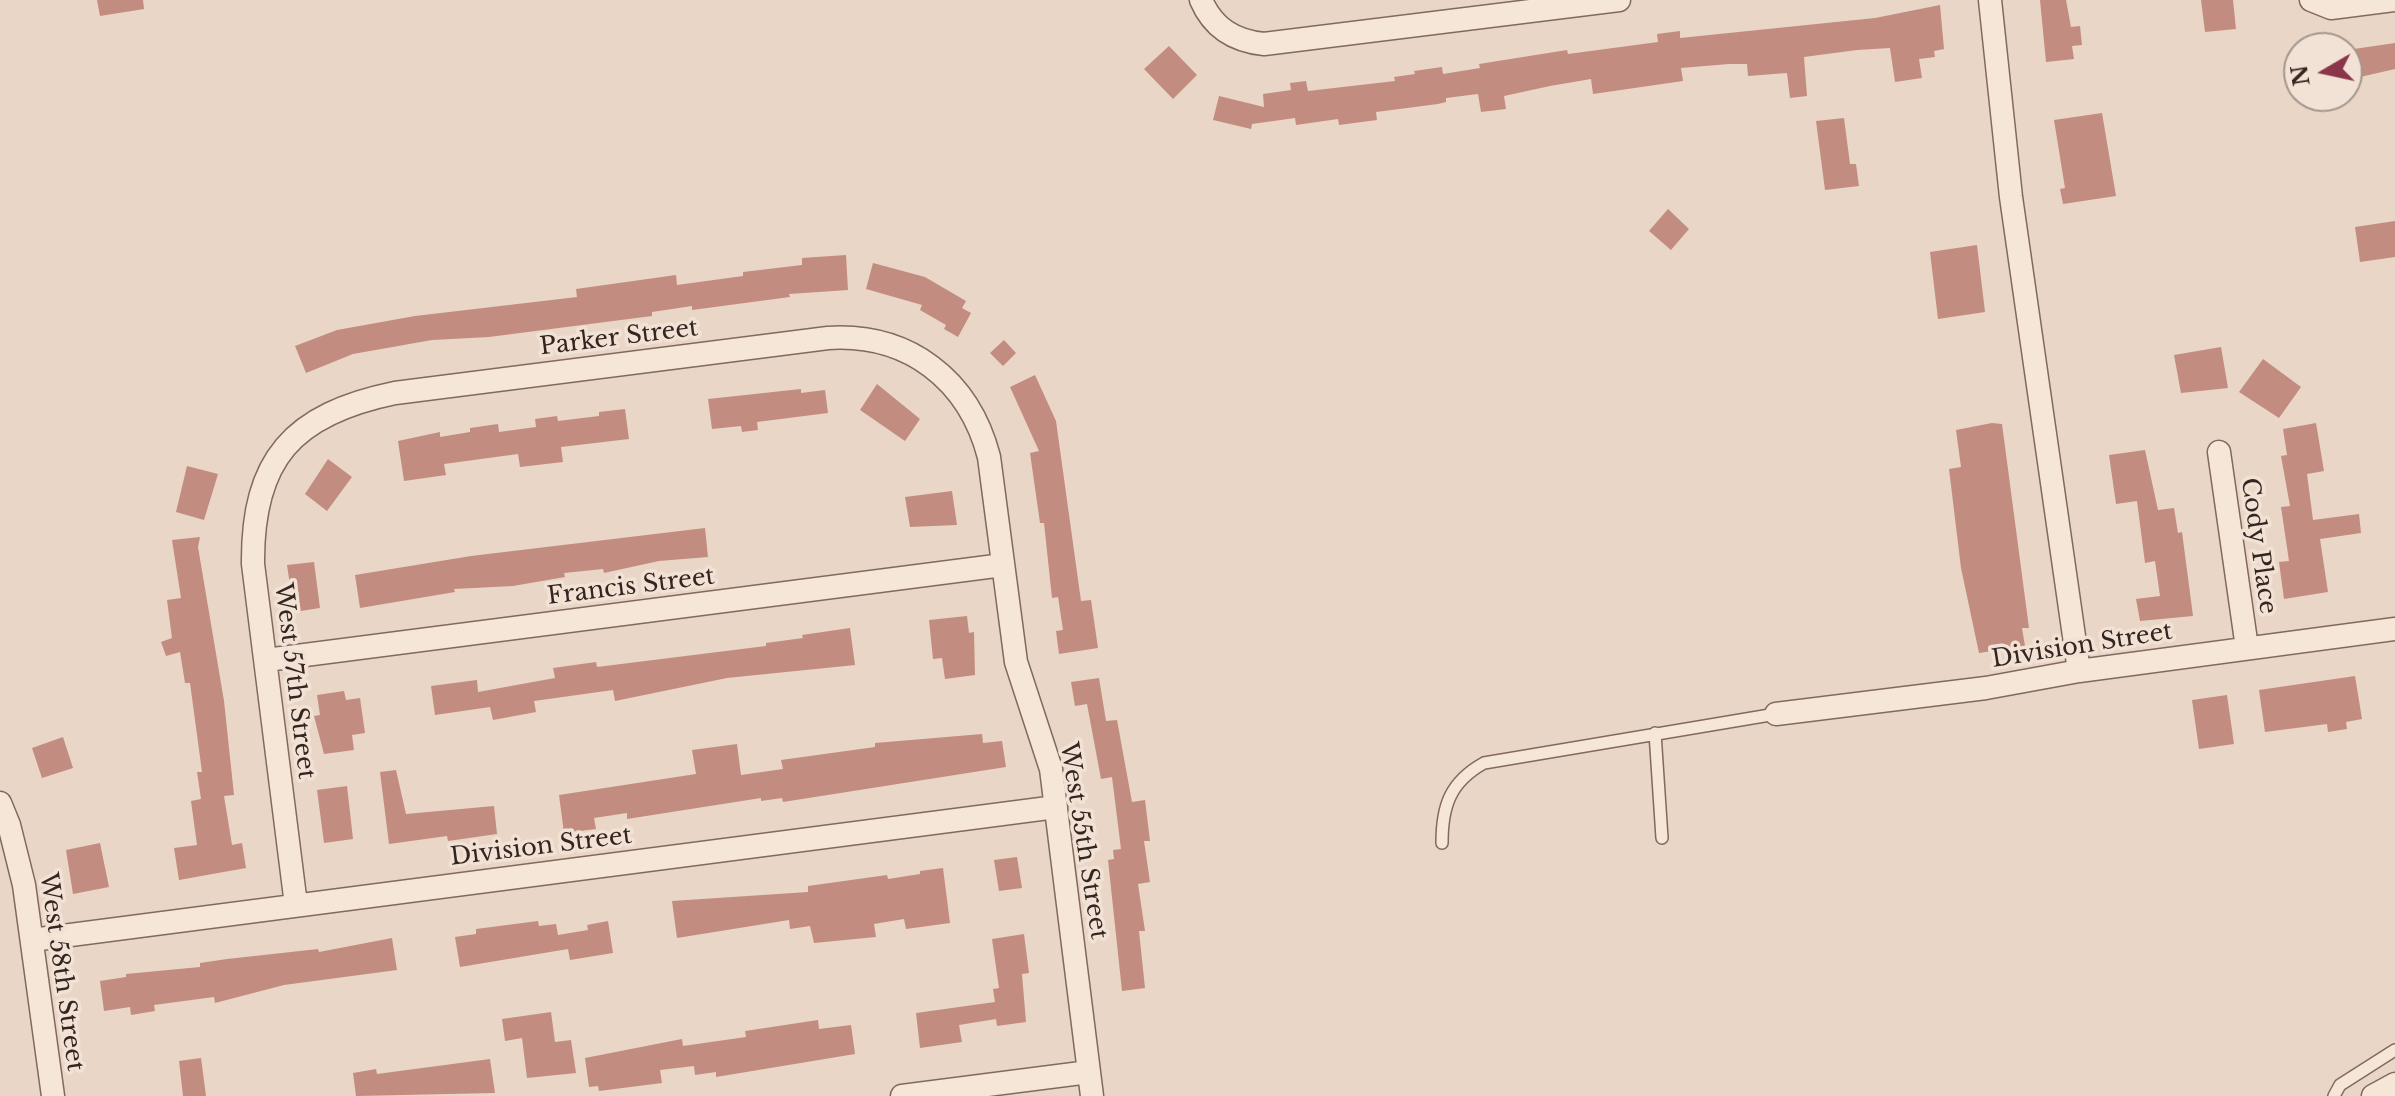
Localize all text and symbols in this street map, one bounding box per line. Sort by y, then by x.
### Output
north arrow [2283,32,2363,112]
text: N [2286,63,2316,88]
street label: Parker Street [538,314,700,362]
street label: Cody Place [2234,476,2282,616]
street label: Francis Street [546,562,716,612]
street label: West 57th Street [268,581,320,781]
street label: Division Street [1990,618,2174,674]
street label: West 55th Street [1053,741,1113,941]
street label: Division Street [449,822,633,872]
street label: West 58th Street [33,871,89,1073]

